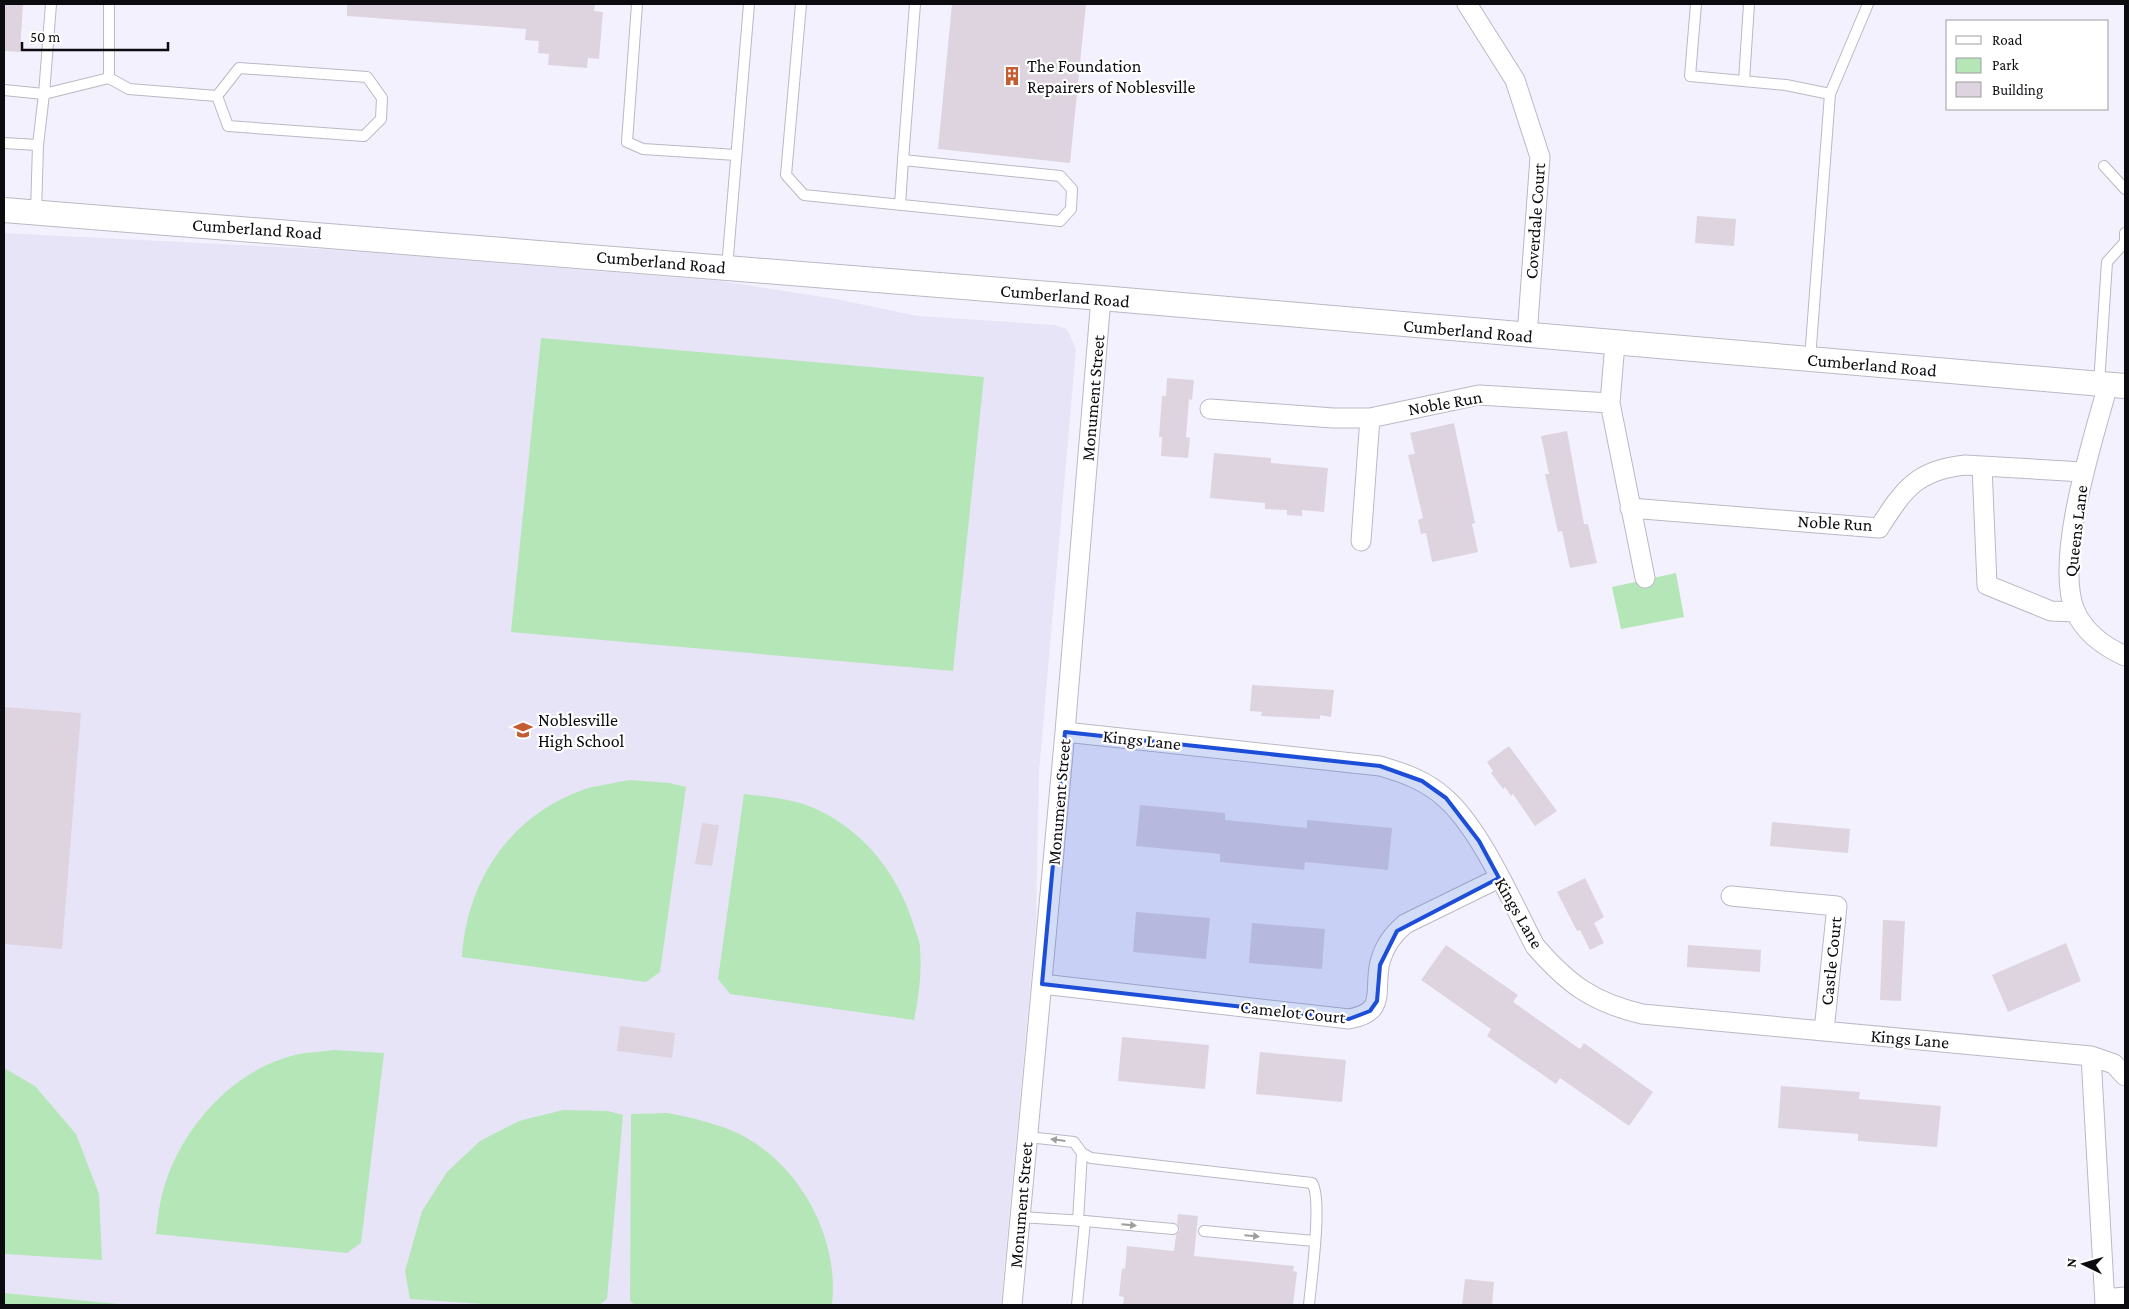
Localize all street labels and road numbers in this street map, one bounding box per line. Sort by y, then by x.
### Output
street label: Coverdale Court [1521,161,1549,280]
street label: Cumberland Road [191,214,323,244]
street label: Cumberland Road [595,246,727,278]
street label: Cumberland Road [999,280,1131,312]
street label: Cumberland Road [1402,315,1534,347]
street label: Monument Street [1078,333,1109,462]
street label: Cumberland Road [1806,349,1938,381]
street label: Noble Run [1406,387,1484,419]
street label: Queens Lane [2060,484,2092,578]
street label: Noble Run [1797,511,1873,535]
street label: Kings Lane [1102,726,1182,754]
street label: Monument Street [1044,737,1075,866]
street label: Kings Lane [1491,874,1547,952]
street label: Castle Court [1816,915,1846,1006]
street label: Camelot Court [1239,997,1348,1028]
street label: Kings Lane [1870,1026,1950,1052]
street label: Monument Street [1006,1140,1037,1269]

